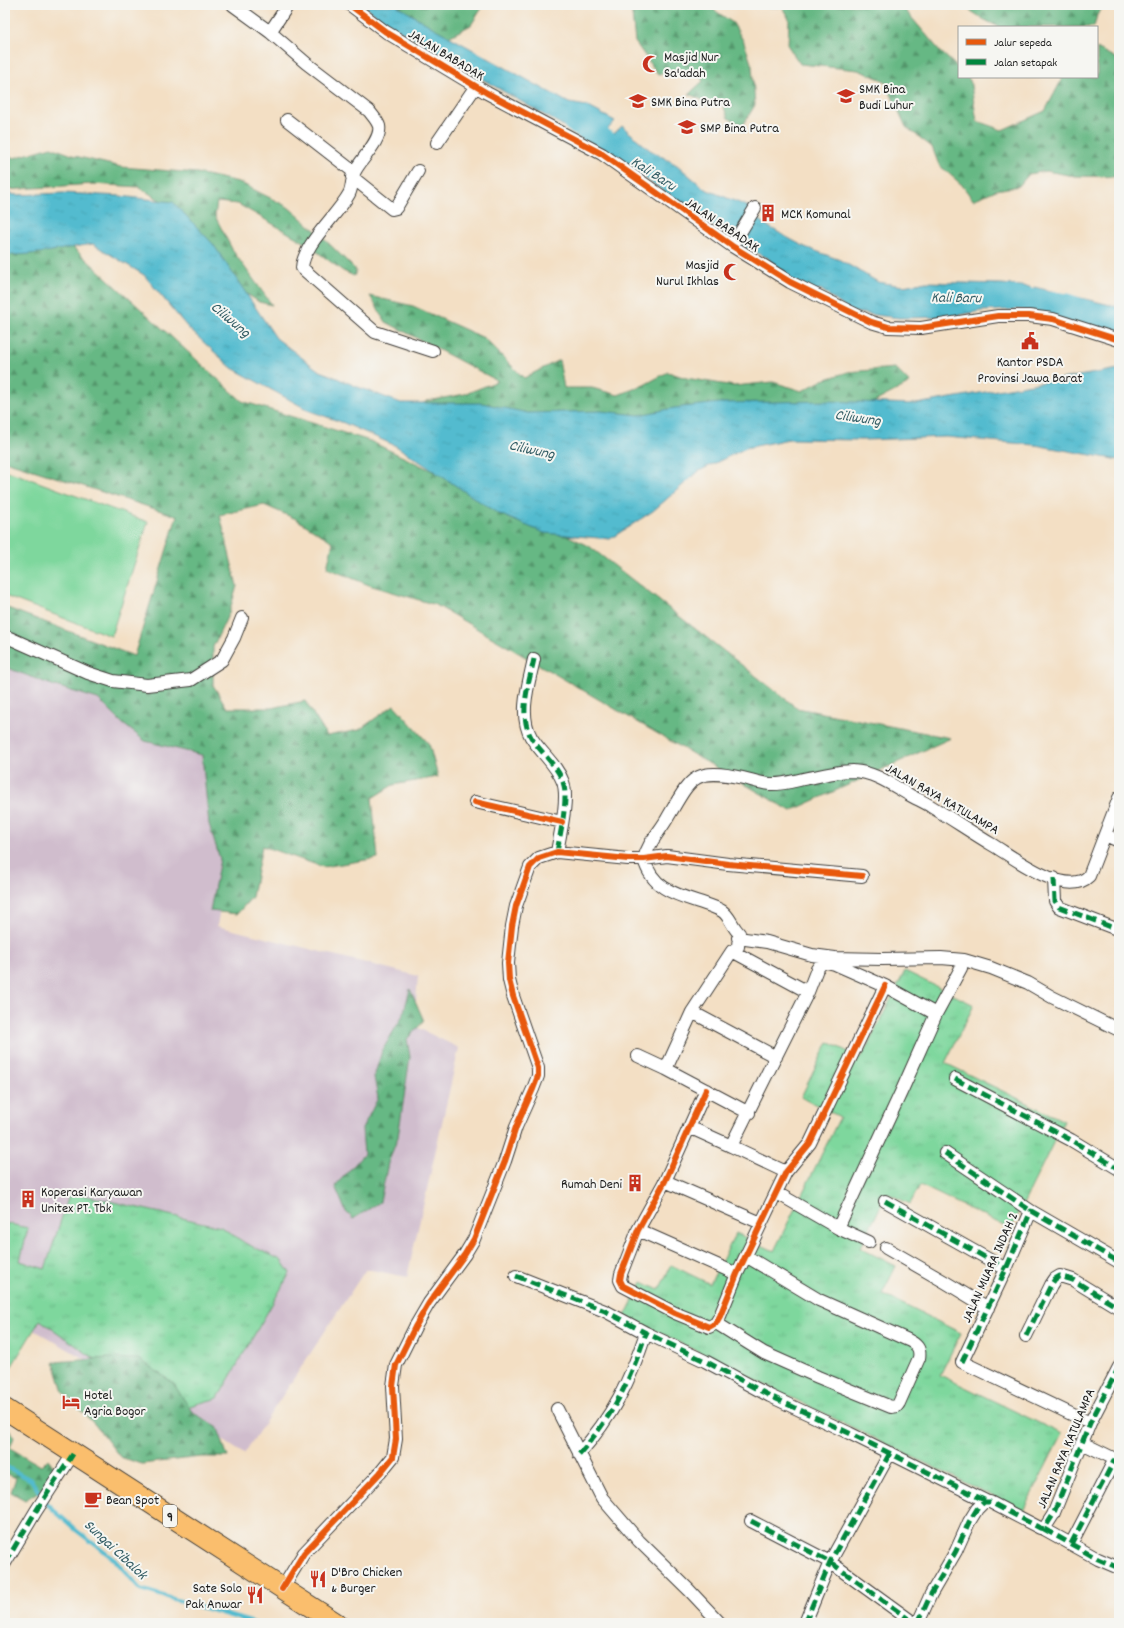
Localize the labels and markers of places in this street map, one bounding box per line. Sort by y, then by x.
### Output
place label: Masjid Nur Sa'adah [664,48,720,84]
mosque icon: Masjid Nur Sa'adah [641,54,661,74]
place label: SMK Bina Budi Luhur [859,80,914,116]
school or university icon: SMK Bina Budi Luhur [836,86,856,106]
school or university icon: SMK Bina Putra [628,91,648,111]
place label: SMK Bina Putra [651,93,730,113]
school or university icon: SMP Bina Putra [677,117,697,137]
place label: SMP Bina Putra [700,119,779,139]
building icon: MCK Komunal [758,203,778,223]
place label: MCK Komunal [781,205,851,225]
place label: Masjid Nurul Ikhlas [656,256,719,292]
mosque icon: Masjid Nurul Ikhlas [722,262,742,282]
public building icon: Kantor PSDA Provinsi Jawa Barat [1020,331,1040,351]
place label: Kantor PSDA Provinsi Jawa Barat [978,353,1082,389]
building icon: Rumah Deni [625,1173,645,1193]
place label: Rumah Deni [561,1175,622,1195]
place label: Koperasi Karyawan Unitex PT. Tbk [41,1183,142,1219]
building icon: Koperasi Karyawan Unitex PT. Tbk [18,1189,38,1209]
place label: Hotel Agria Bogor [84,1386,147,1422]
hotel icon: Hotel Agria Bogor [61,1392,81,1412]
cafe icon: Bean Spot [83,1489,103,1509]
place label: Bean Spot [106,1491,159,1511]
place label: D'Bro Chicken & Burger [331,1563,402,1599]
restaurant icon: D'Bro Chicken & Burger [308,1569,328,1589]
place label: Sate Solo Pak Anwar [185,1579,243,1615]
restaurant icon: Sate Solo Pak Anwar [245,1585,265,1605]

